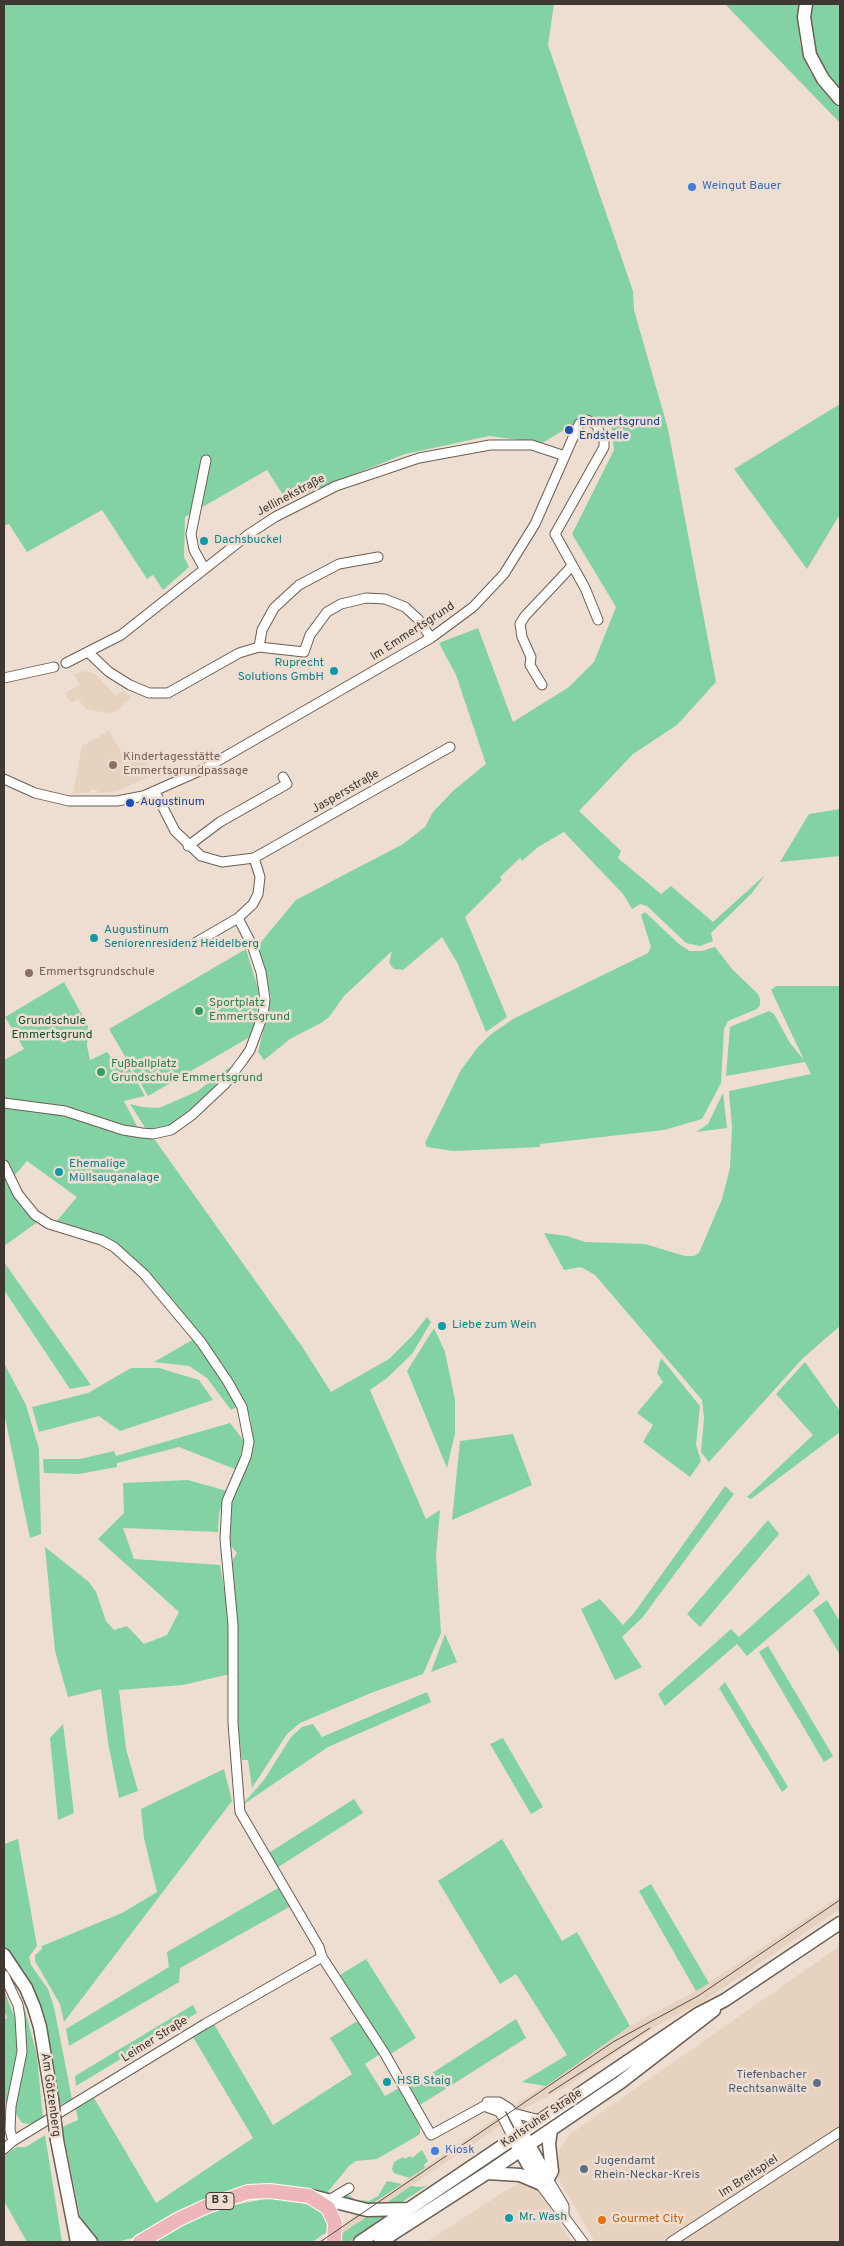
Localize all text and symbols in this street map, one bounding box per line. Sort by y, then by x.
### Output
place label: Weingut Bauer [702,180,781,194]
marker: Weingut Bauer [686,181,698,193]
place label: Emmertsgrund Endstelle [579,416,660,444]
marker: Emmertsgrund Endstelle [563,424,575,436]
street label: Jellinekstraße [254,472,328,520]
place label: Dachsbuckel [214,534,282,548]
marker: Dachsbuckel [198,535,210,547]
street label: Im Emmertsgrund [368,599,458,665]
place label: Ruprecht Solutions GmbH [238,657,324,685]
marker: Ruprecht Solutions GmbH [328,665,340,677]
place label: Kindertagesstätte Emmertsgrundpassage [123,751,248,779]
marker: Kindertagesstätte Emmertsgrundpassage [107,759,119,771]
street label: Jaspersstraße [310,767,382,817]
place label: Augustinum [140,796,205,810]
marker: Augustinum [124,797,136,809]
place label: Augustinum Seniorenresidenz Heidelberg [104,924,259,952]
marker: Augustinum Seniorenresidenz Heidelberg [88,932,100,944]
place label: Emmertsgrundschule [39,966,155,980]
marker: Emmertsgrundschule [23,967,35,979]
place label: Sportplatz Emmertsgrund [209,997,290,1025]
marker: Sportplatz Emmertsgrund [193,1005,205,1017]
park label: Grundschule Emmertsgrund [11,1015,93,1043]
place label: Fußballplatz Grundschule Emmertsgrund [111,1058,263,1086]
marker: Fußballplatz Grundschule Emmertsgrund [95,1066,107,1078]
place label: Ehemalige Müllsauganalage [69,1158,159,1186]
marker: Ehemalige Müllsauganalage [53,1166,65,1178]
place label: Liebe zum Wein [452,1319,536,1333]
marker: Liebe zum Wein [436,1320,448,1332]
street label: Leimer Straße [119,2014,191,2066]
street label: Am Götzenberg [37,2052,63,2138]
place label: Tiefenbacher Rechtsanwälte [728,2069,807,2097]
place label: HSB Staig [397,2075,451,2089]
marker: HSB Staig [381,2076,393,2088]
marker: Tiefenbacher Rechtsanwälte [811,2077,823,2089]
street label: Karlsruher Straße [499,2087,585,2151]
place label: Kiosk [445,2144,475,2158]
marker: Kiosk [429,2145,441,2157]
street label: Im Breitspiel [717,2153,781,2201]
place label: Jugendamt Rhein-Neckar-Kreis [594,2155,700,2183]
marker: Jugendamt Rhein-Neckar-Kreis [578,2163,590,2175]
road number: B 3 [206,2192,234,2210]
place label: Mr. Wash [519,2211,567,2225]
marker: Mr. Wash [503,2212,515,2224]
place label: Gourmet City [612,2213,684,2227]
marker: Gourmet City [596,2214,608,2226]

